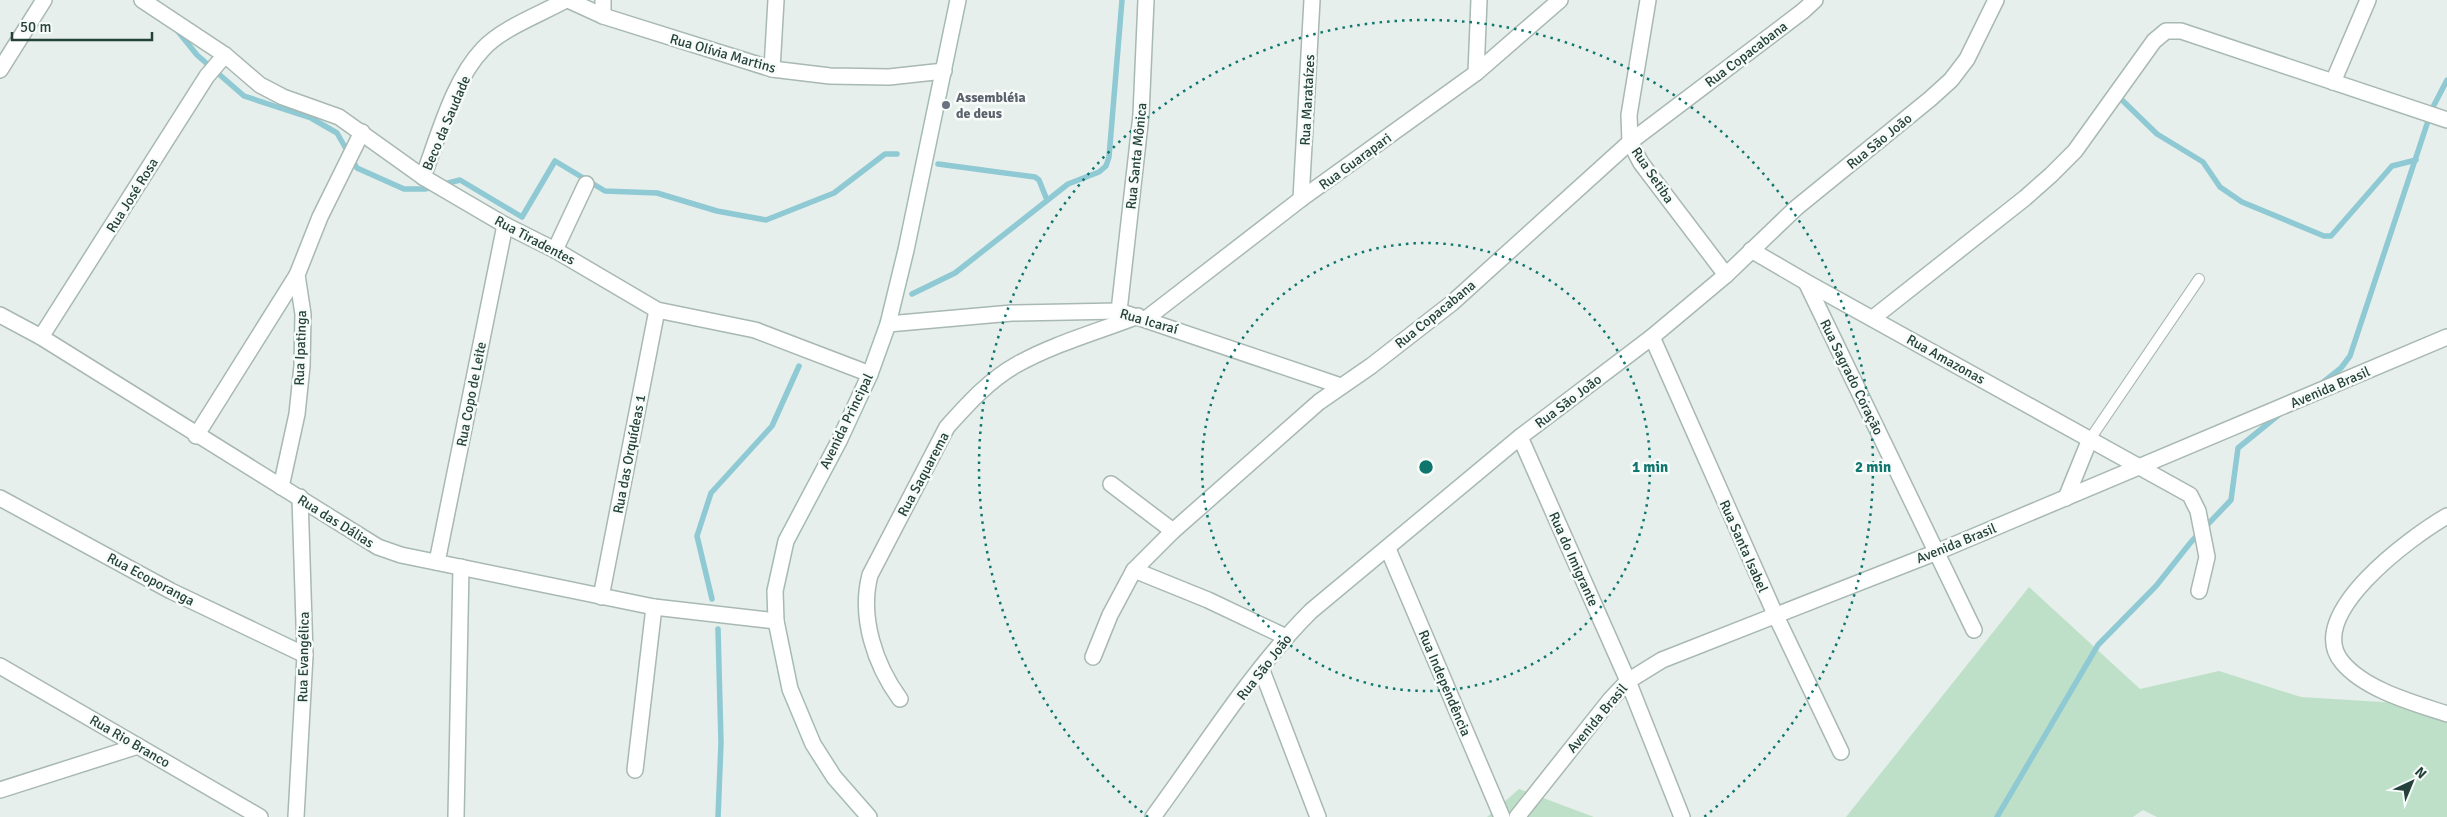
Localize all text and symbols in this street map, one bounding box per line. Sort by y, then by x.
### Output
scale bar [12,10,152,42]
text: 50 m [20,18,51,36]
street label: Rua Copacabana [1702,18,1791,91]
street label: Rua Olívia Martins [668,30,778,77]
street label: Rua Marataízes [1297,54,1318,146]
street label: Beco da Saudade [419,73,474,173]
place label: Assembléia de deus [956,89,1026,122]
marker: Assembléia de deus [940,99,952,111]
street label: Rua Santa Mônica [1122,102,1151,210]
street label: Rua São João [1843,110,1915,173]
street label: Rua Guarapari [1316,129,1395,193]
street label: Rua Setiba [1628,144,1678,207]
street label: Rua José Rosa [103,155,162,236]
street label: Rua Tiradentes [492,212,578,269]
street label: Rua Copacabana [1392,277,1479,352]
street label: Rua Icaraí [1118,305,1180,338]
street label: Rua Ipatinga [291,310,310,386]
street label: Rua Sagrado Coração [1816,317,1887,438]
street label: Rua Amazonas [1904,331,1988,388]
street label: Rua Copo de Leite [453,340,490,448]
street label: Avenida Brasil [2288,363,2373,412]
street label: Avenida Principal [816,371,877,472]
street label: Rua São João [1532,371,1605,432]
street label: Rua das Orquídeas 1 [610,393,649,515]
street label: Rua Saquarema [894,429,953,519]
centre of rings [1417,458,1435,476]
text: 1 min [1632,458,1668,476]
text: 2 min [1855,458,1891,476]
street label: Rua das Dálias [294,491,377,552]
street label: Rua Santa Isabel [1716,497,1772,595]
street label: Rua do Imigrante [1545,509,1602,609]
street label: Avenida Brasil [1914,520,1999,567]
street label: Rua Ecoporanga [104,549,197,610]
street label: Rua Evangélica [294,612,313,702]
street label: Rua Independência [1414,627,1475,739]
street label: Rua São João [1233,631,1295,704]
street label: Avenida Brasil [1564,680,1631,756]
street label: Rua Rio Branco [86,711,173,771]
north arrow [2387,757,2437,807]
text: N [2411,764,2430,783]

